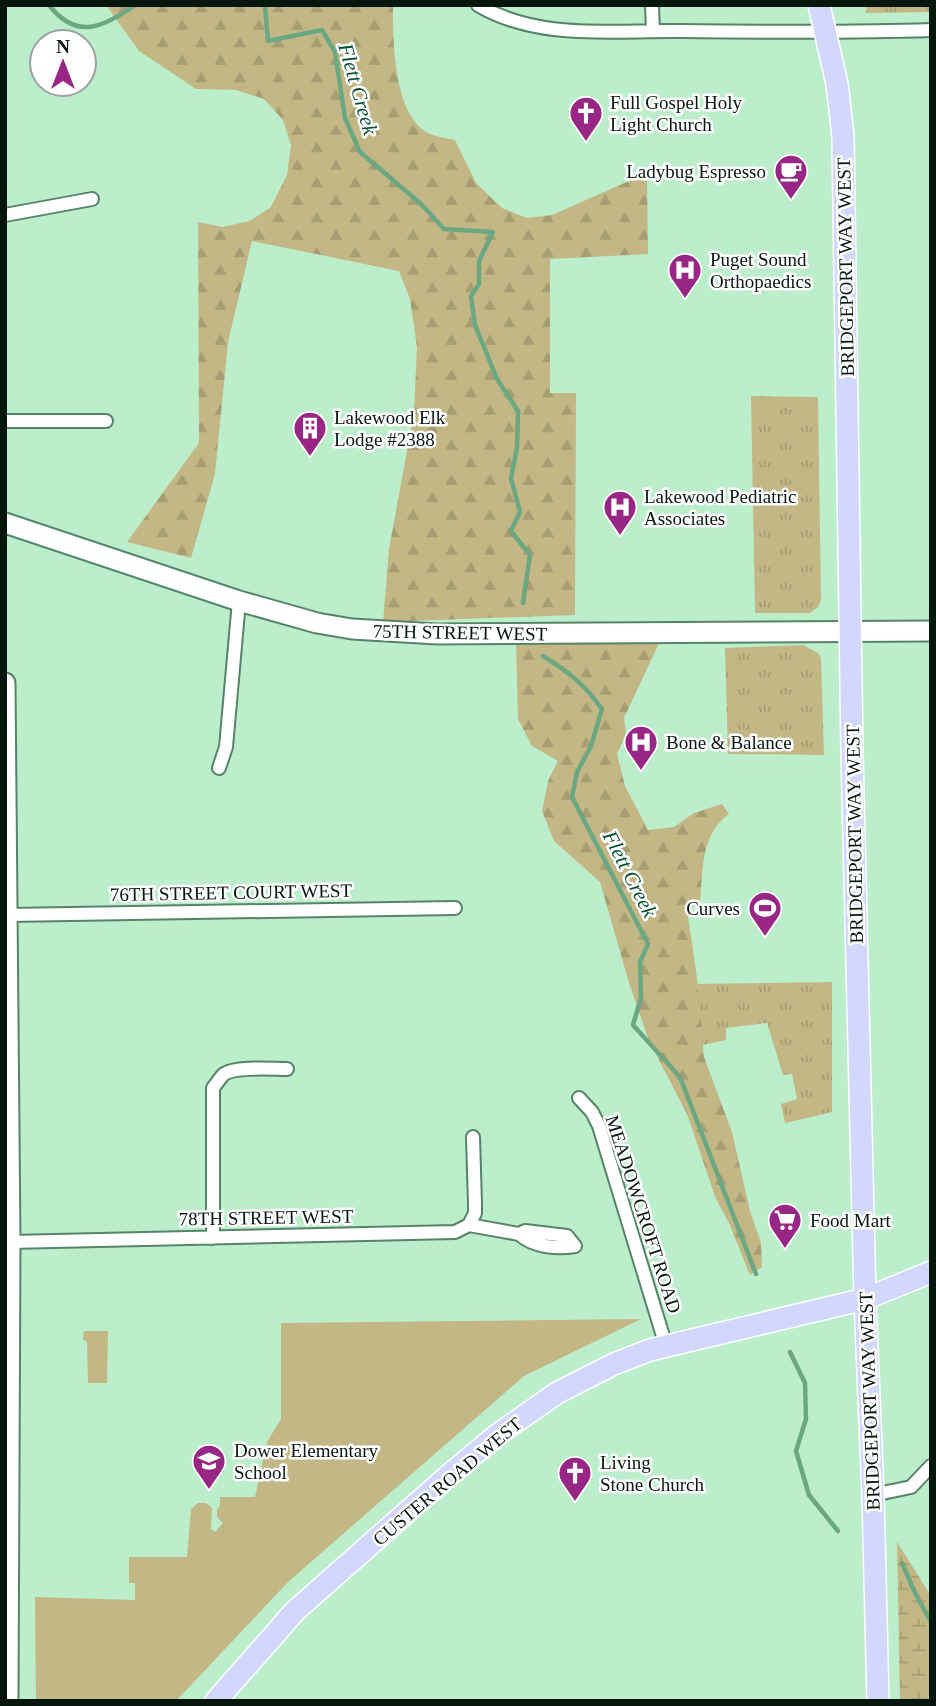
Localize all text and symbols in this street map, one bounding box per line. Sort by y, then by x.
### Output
north arrow [28,28,98,98]
text: N [56,36,70,57]
water label: Flett Creek [333,39,383,138]
place label: Full Gospel Holy Light Church [610,92,742,135]
church icon: Full Gospel Holy Light Church [567,94,605,143]
cafe icon: Ladybug Espresso [772,152,810,201]
street label: BRIDGEPORT WAY WEST [833,157,858,377]
place label: Ladybug Espresso [626,161,766,182]
place label: Puget Sound Orthopaedics [710,249,811,292]
hospital icon: Puget Sound Orthopaedics [666,251,704,300]
place label: Lakewood Elk Lodge #2388 [334,407,446,450]
building icon: Lakewood Elk Lodge #2388 [291,409,329,458]
place label: Lakewood Pediatric Associates [644,486,796,529]
hospital icon: Lakewood Pediatric Associates [601,488,639,537]
street label: 75TH STREET WEST [373,620,548,645]
hospital icon: Bone & Balance [622,723,660,772]
street label: BRIDGEPORT WAY WEST [842,724,867,944]
place label: Bone & Balance [666,732,792,753]
water label: Flett Creek [597,826,662,922]
street label: 76TH STREET COURT WEST [110,880,353,905]
sports icon: Curves [746,889,784,938]
place label: Curves [686,898,740,919]
street label: MEADOWCROFT ROAD [602,1112,686,1316]
supermarket icon: Food Mart [766,1201,804,1250]
street label: 78TH STREET WEST [179,1205,354,1230]
place label: Food Mart [810,1210,891,1231]
street label: BRIDGEPORT WAY WEST [855,1291,884,1511]
street label: CUSTER ROAD WEST [369,1413,526,1550]
place label: Dower Elementary School [234,1440,379,1483]
school or university icon: Dower Elementary School [190,1442,228,1491]
place label: Living Stone Church [600,1452,704,1495]
church icon: Living Stone Church [556,1454,594,1503]

